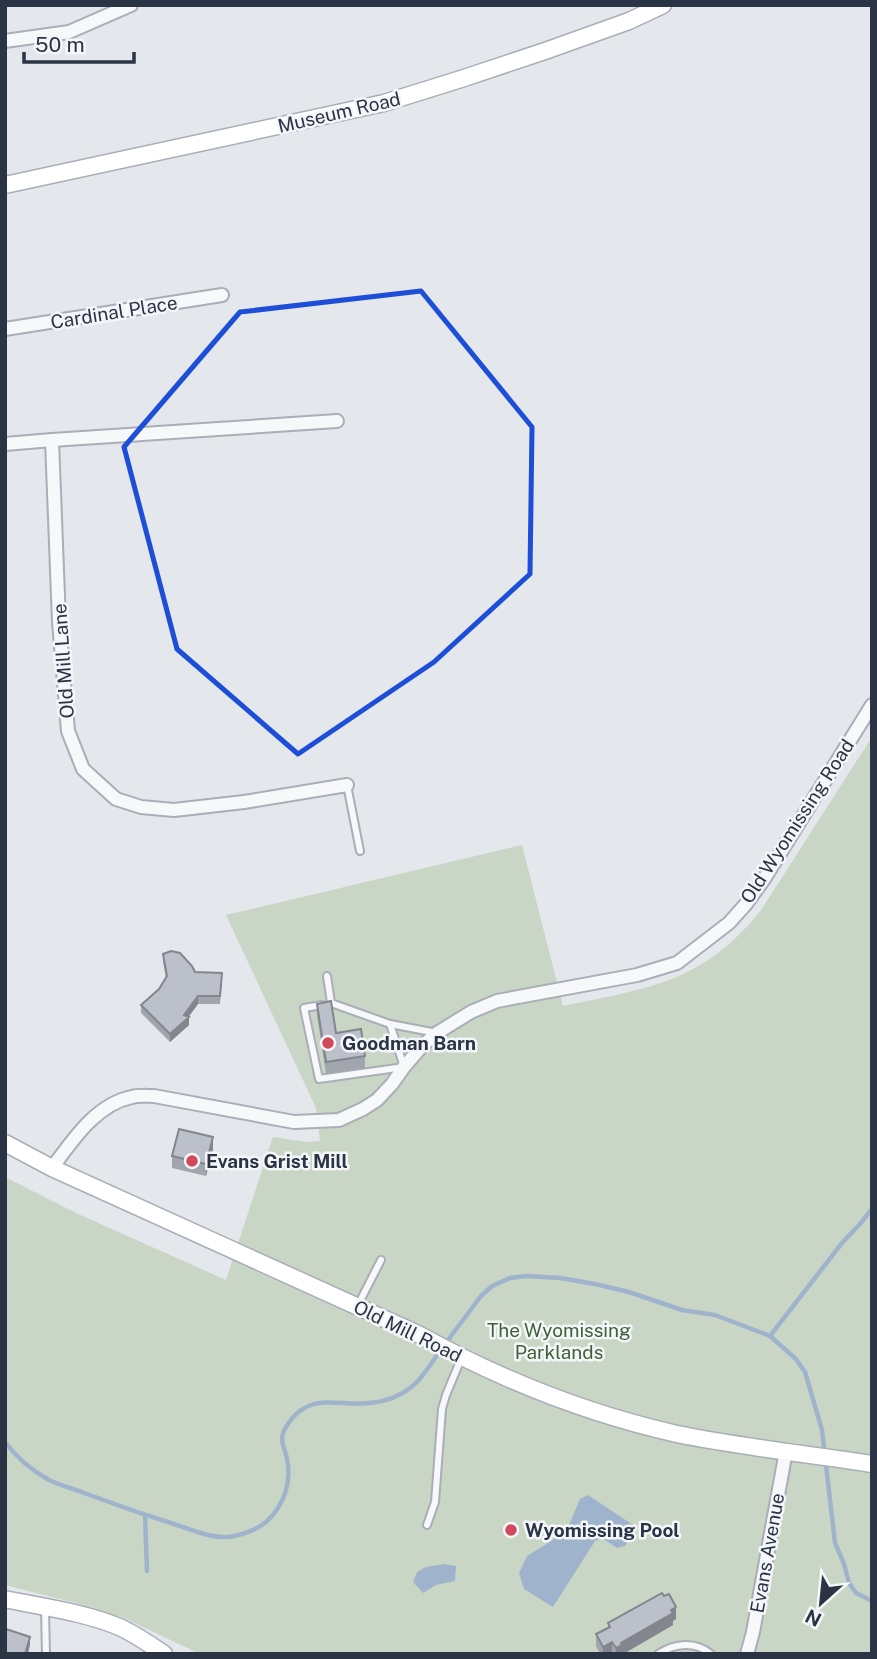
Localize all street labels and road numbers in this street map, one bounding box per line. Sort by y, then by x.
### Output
street label: Museum Road [275,87,403,137]
street label: Cardinal Place [49,291,179,333]
street label: Old Mill Lane [48,603,78,719]
street label: Old Wyomissing Road [736,735,858,907]
street label: Old Mill Road [350,1295,466,1367]
street label: Evans Avenue [746,1491,788,1615]

